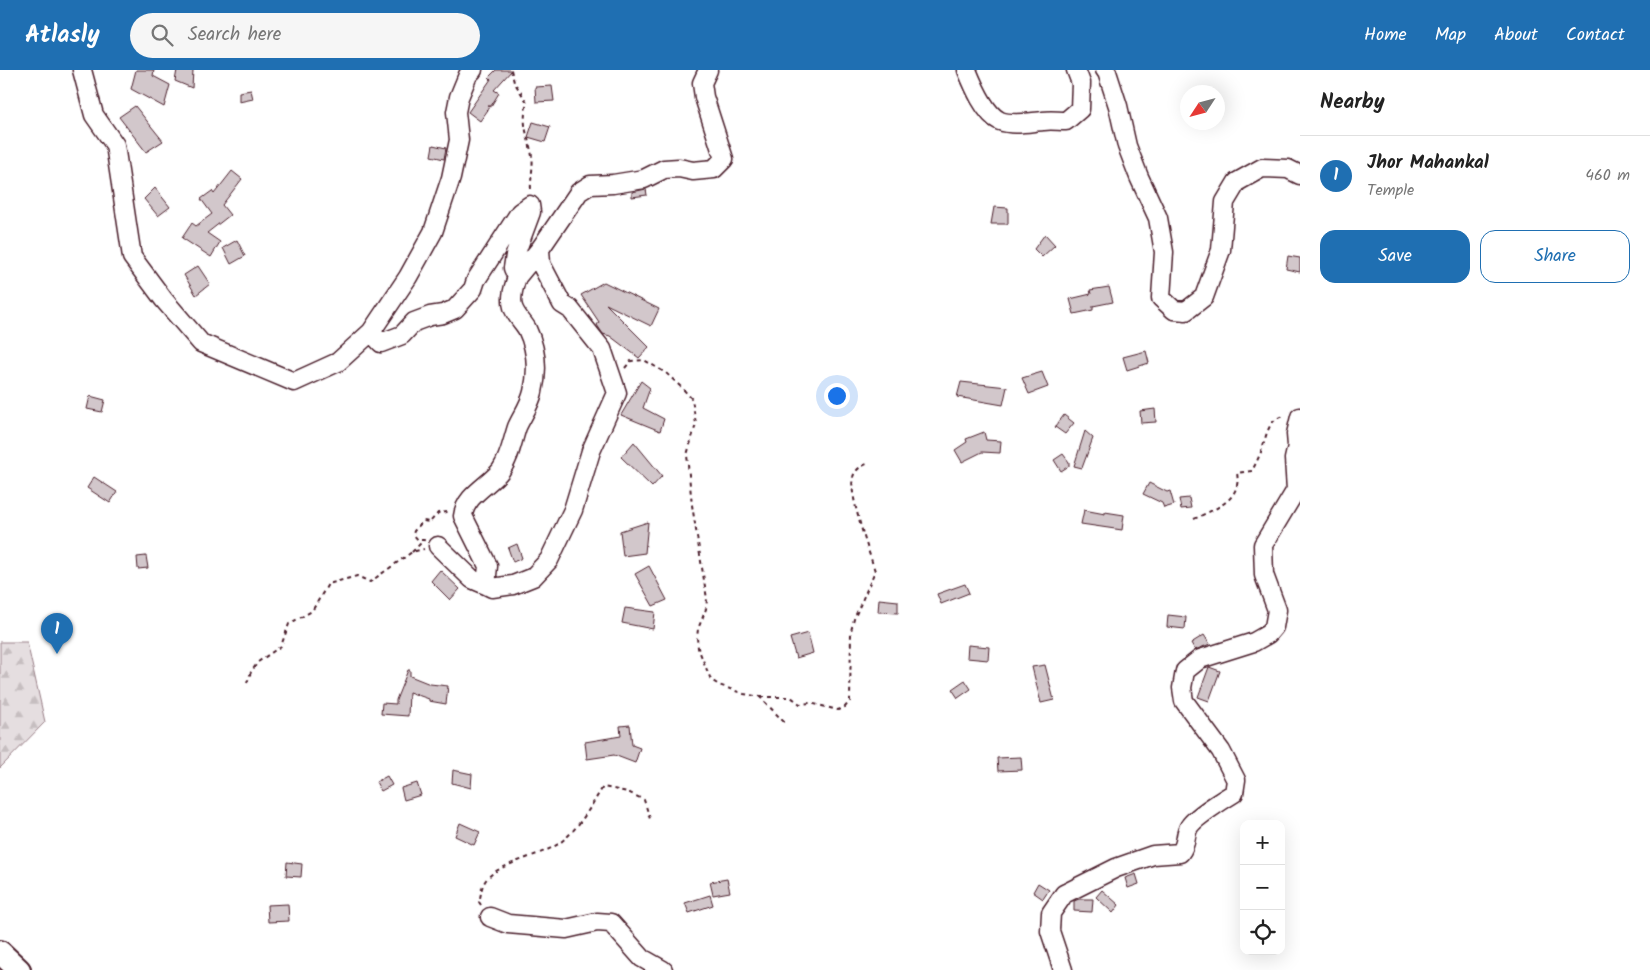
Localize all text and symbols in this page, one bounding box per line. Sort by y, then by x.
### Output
search box [130,13,480,58]
text: Atlasly [25,16,100,55]
text: Search here [188,20,281,50]
icon: search [148,21,176,49]
text: Home [1364,21,1407,50]
text: Map [1435,21,1466,50]
text: About [1494,21,1538,50]
text: Contact [1566,21,1625,50]
north arrow [1180,85,1225,130]
text: Nearby [1320,86,1385,119]
text: Jhor Mahankal [1367,148,1489,178]
text: 1 [1334,163,1338,188]
text: 460 m [1585,163,1630,188]
text: Temple [1367,178,1414,203]
button: Save [1320,230,1470,283]
button: Share [1480,230,1630,283]
your location [824,383,850,409]
pin: 1 [41,613,73,654]
map controls [1240,820,1285,955]
button: + [1240,820,1285,865]
button: − [1240,865,1285,910]
button: locate [1240,910,1285,955]

